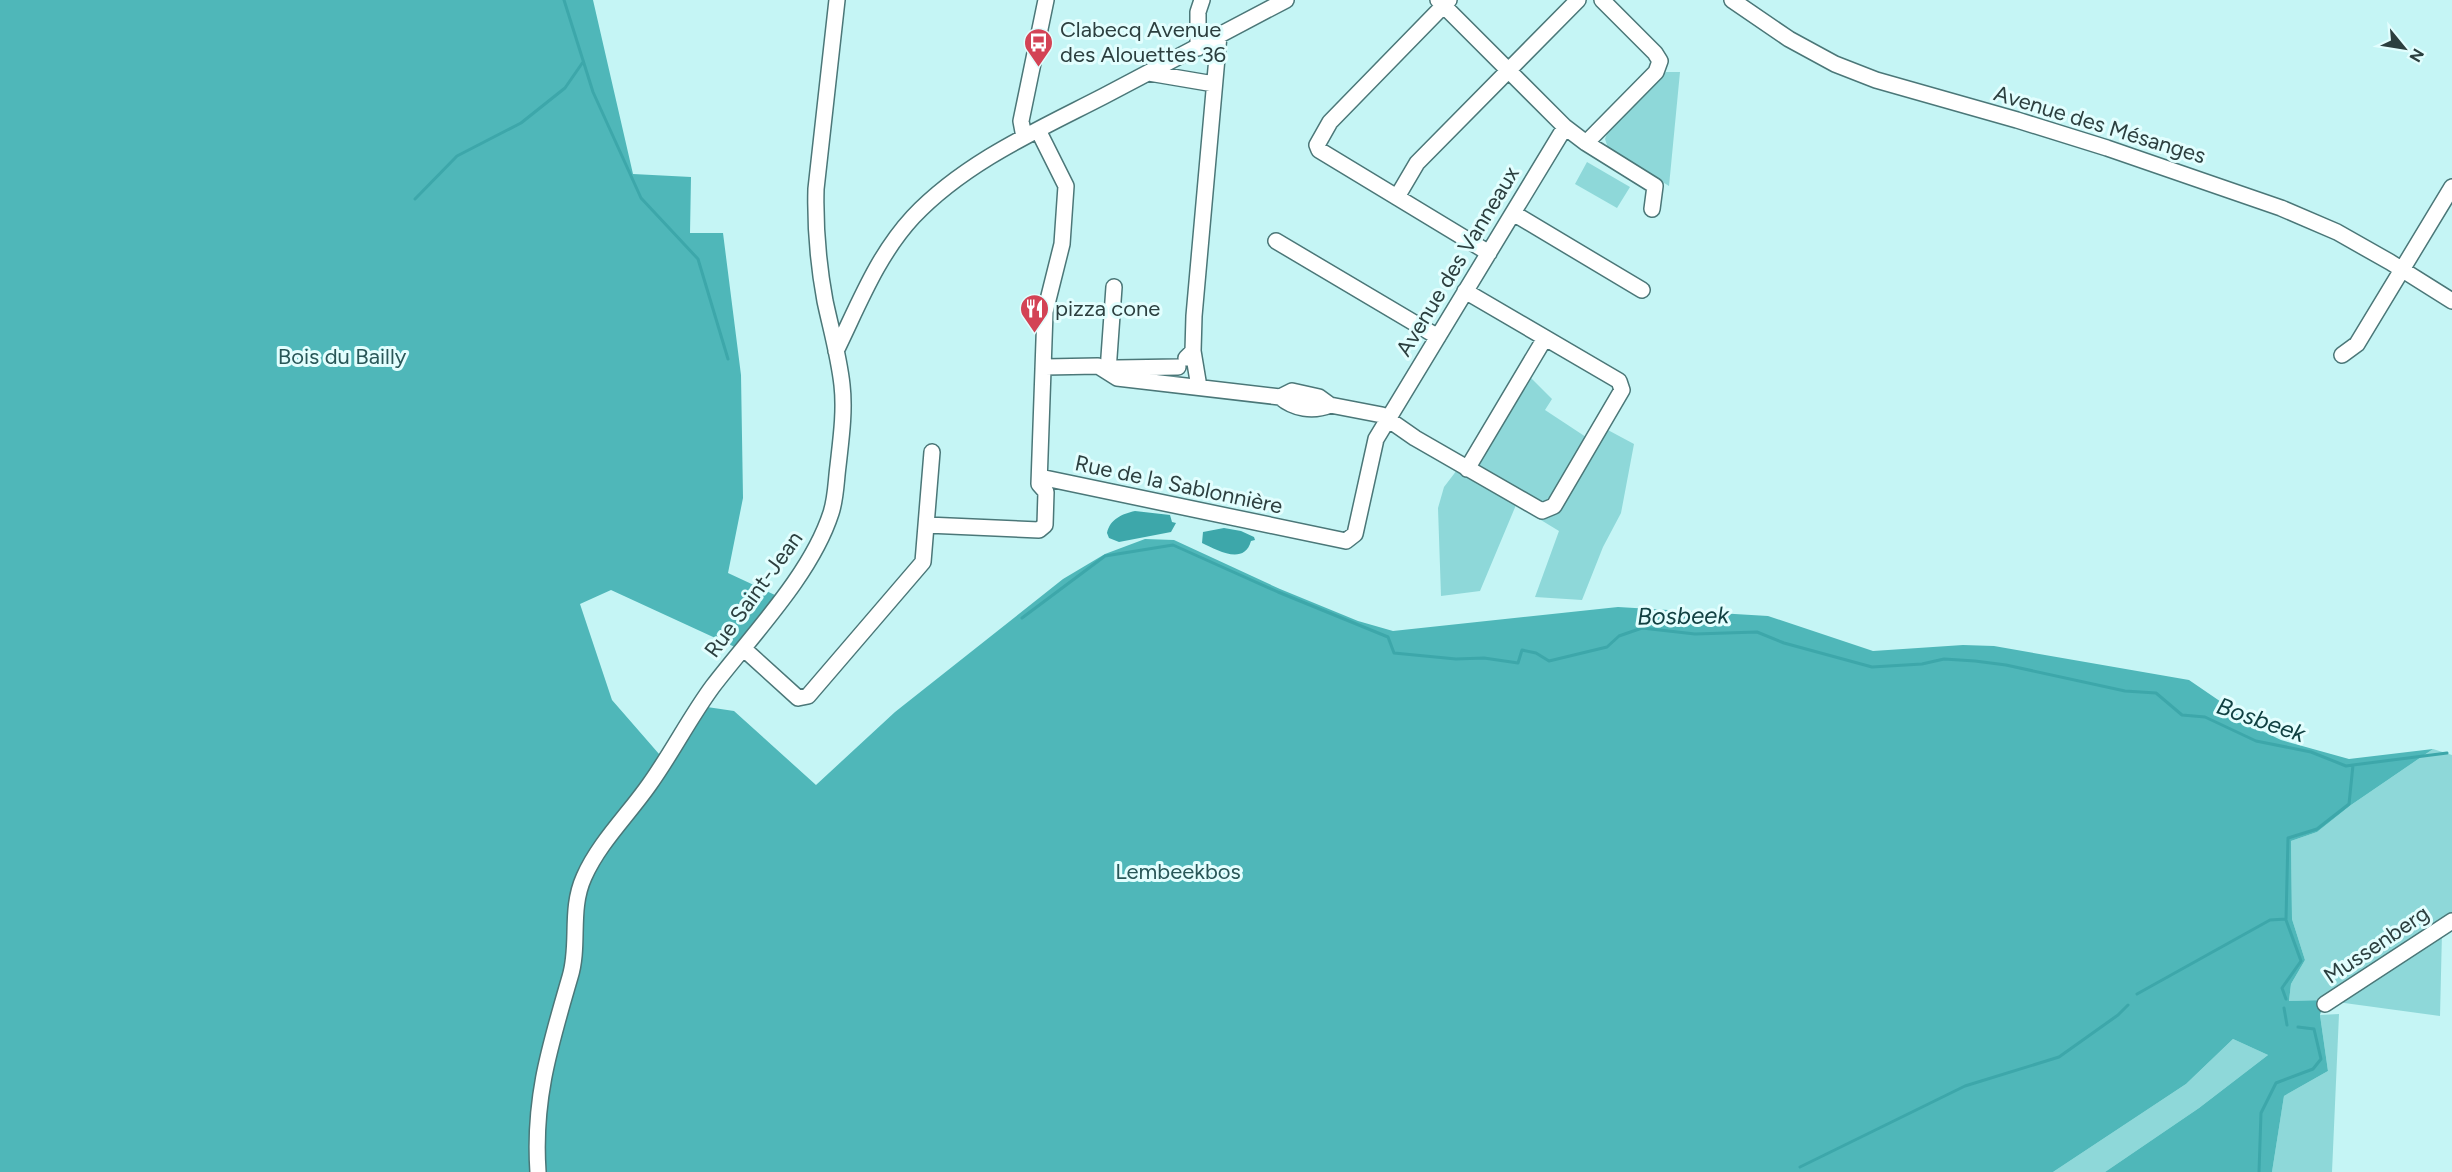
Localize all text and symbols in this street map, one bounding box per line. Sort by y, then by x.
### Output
place label: Clabecq Avenue des Alouettes 36 [1060,16,1226,68]
north arrow [2374,18,2434,78]
bus stop icon: Clabecq Avenue des Alouettes 36 [1023,26,1055,68]
text: N [2405,45,2428,65]
street label: Avenue des Mésanges [1991,79,2209,170]
street label: Avenue des Vanneaux [1390,161,1525,361]
restaurant icon: pizza cone [1018,292,1050,334]
place label: pizza cone [1055,295,1160,322]
park label: Bois du Bailly [278,343,407,370]
street label: Rue de la Sablonnière [1073,449,1285,520]
street label: Rue Saint-Jean [698,526,808,663]
water label: Bosbeek [1637,600,1731,631]
water label: Bosbeek [2213,691,2311,749]
park label: Lembeekbos [1115,858,1241,885]
street label: Mussenberg [2319,899,2434,989]

